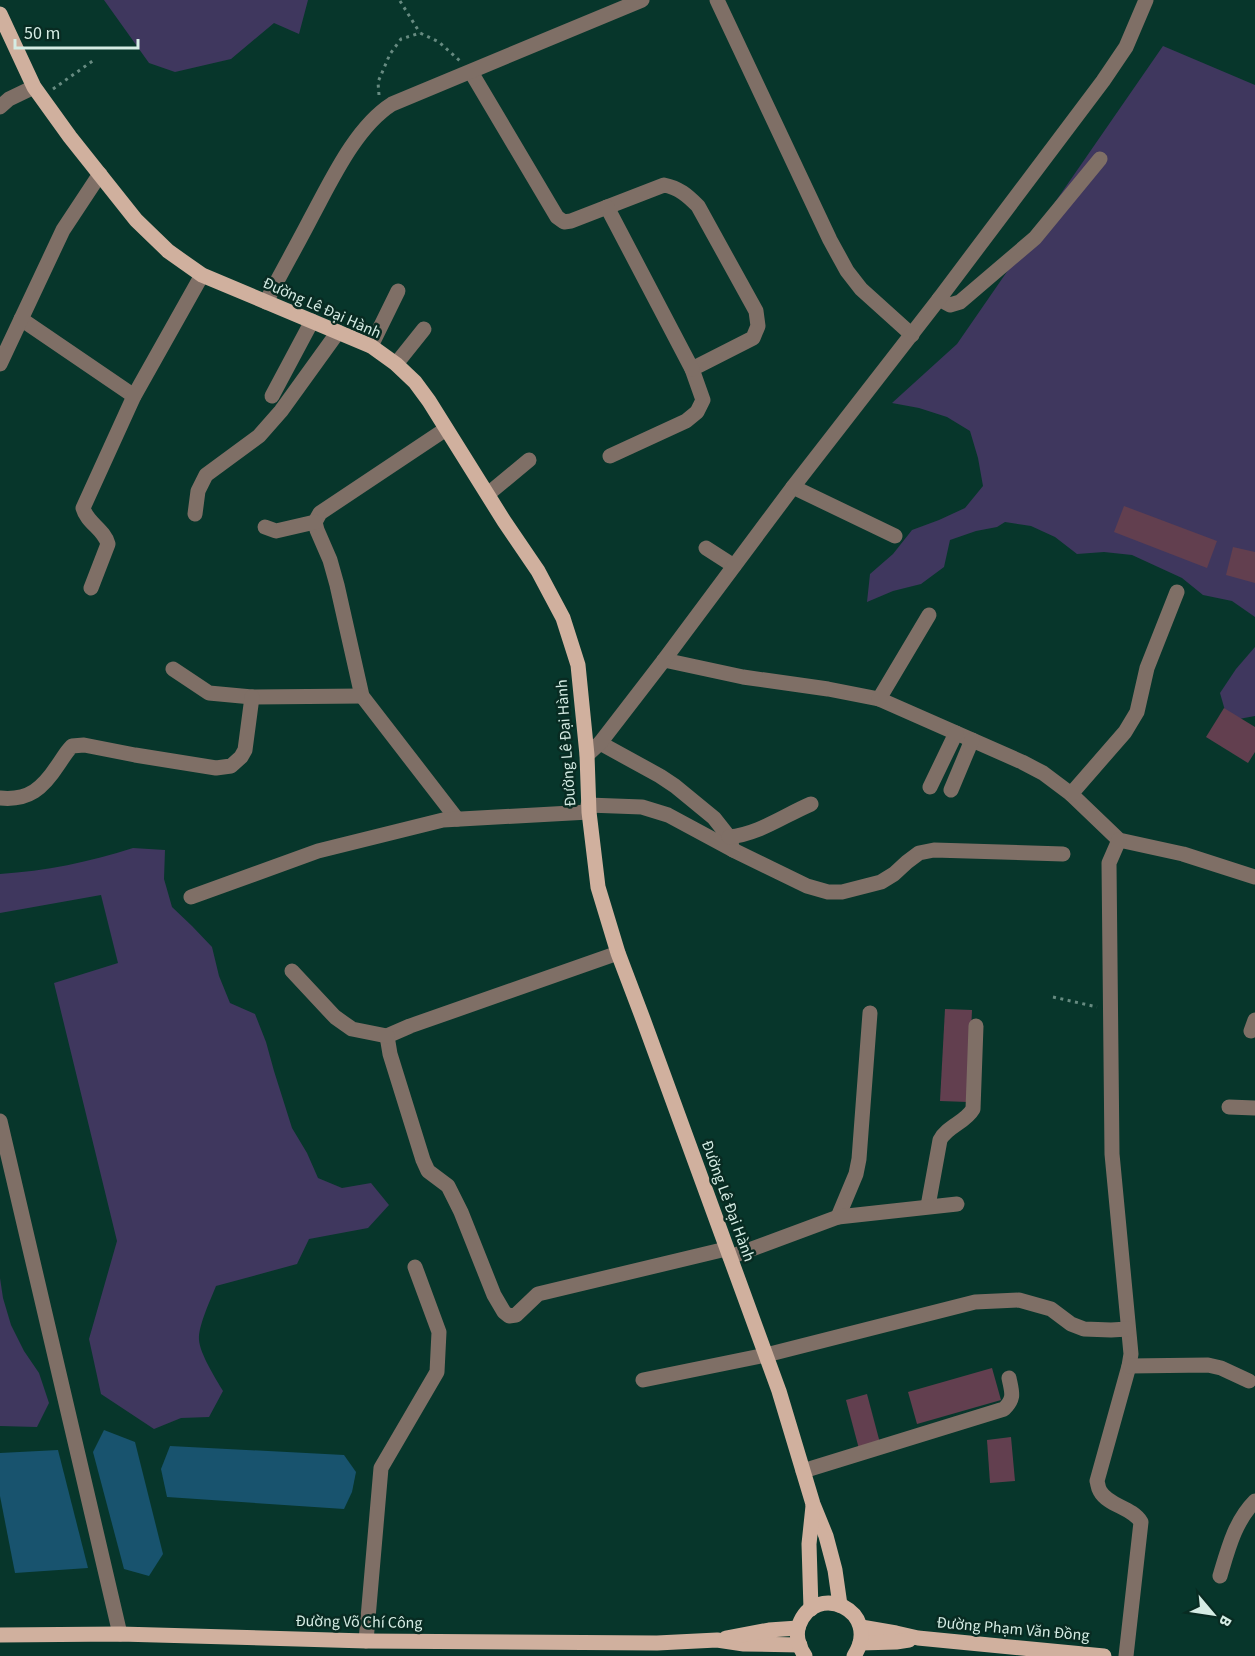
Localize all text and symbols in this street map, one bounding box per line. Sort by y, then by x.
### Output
scale bar [15,12,138,50]
text: 50 m [24,21,60,46]
street label: Đường Lê Đại Hành [259,272,385,344]
street label: Đường Lê Đại Hành [551,679,581,807]
street label: Đường Lê Đại Hành [696,1137,760,1265]
north arrow [1183,1584,1243,1644]
street label: Đường Võ Chí Công [295,1610,423,1634]
street label: Đường Phạm Văn Đồng [936,1611,1090,1647]
text: B [1213,1611,1237,1631]

